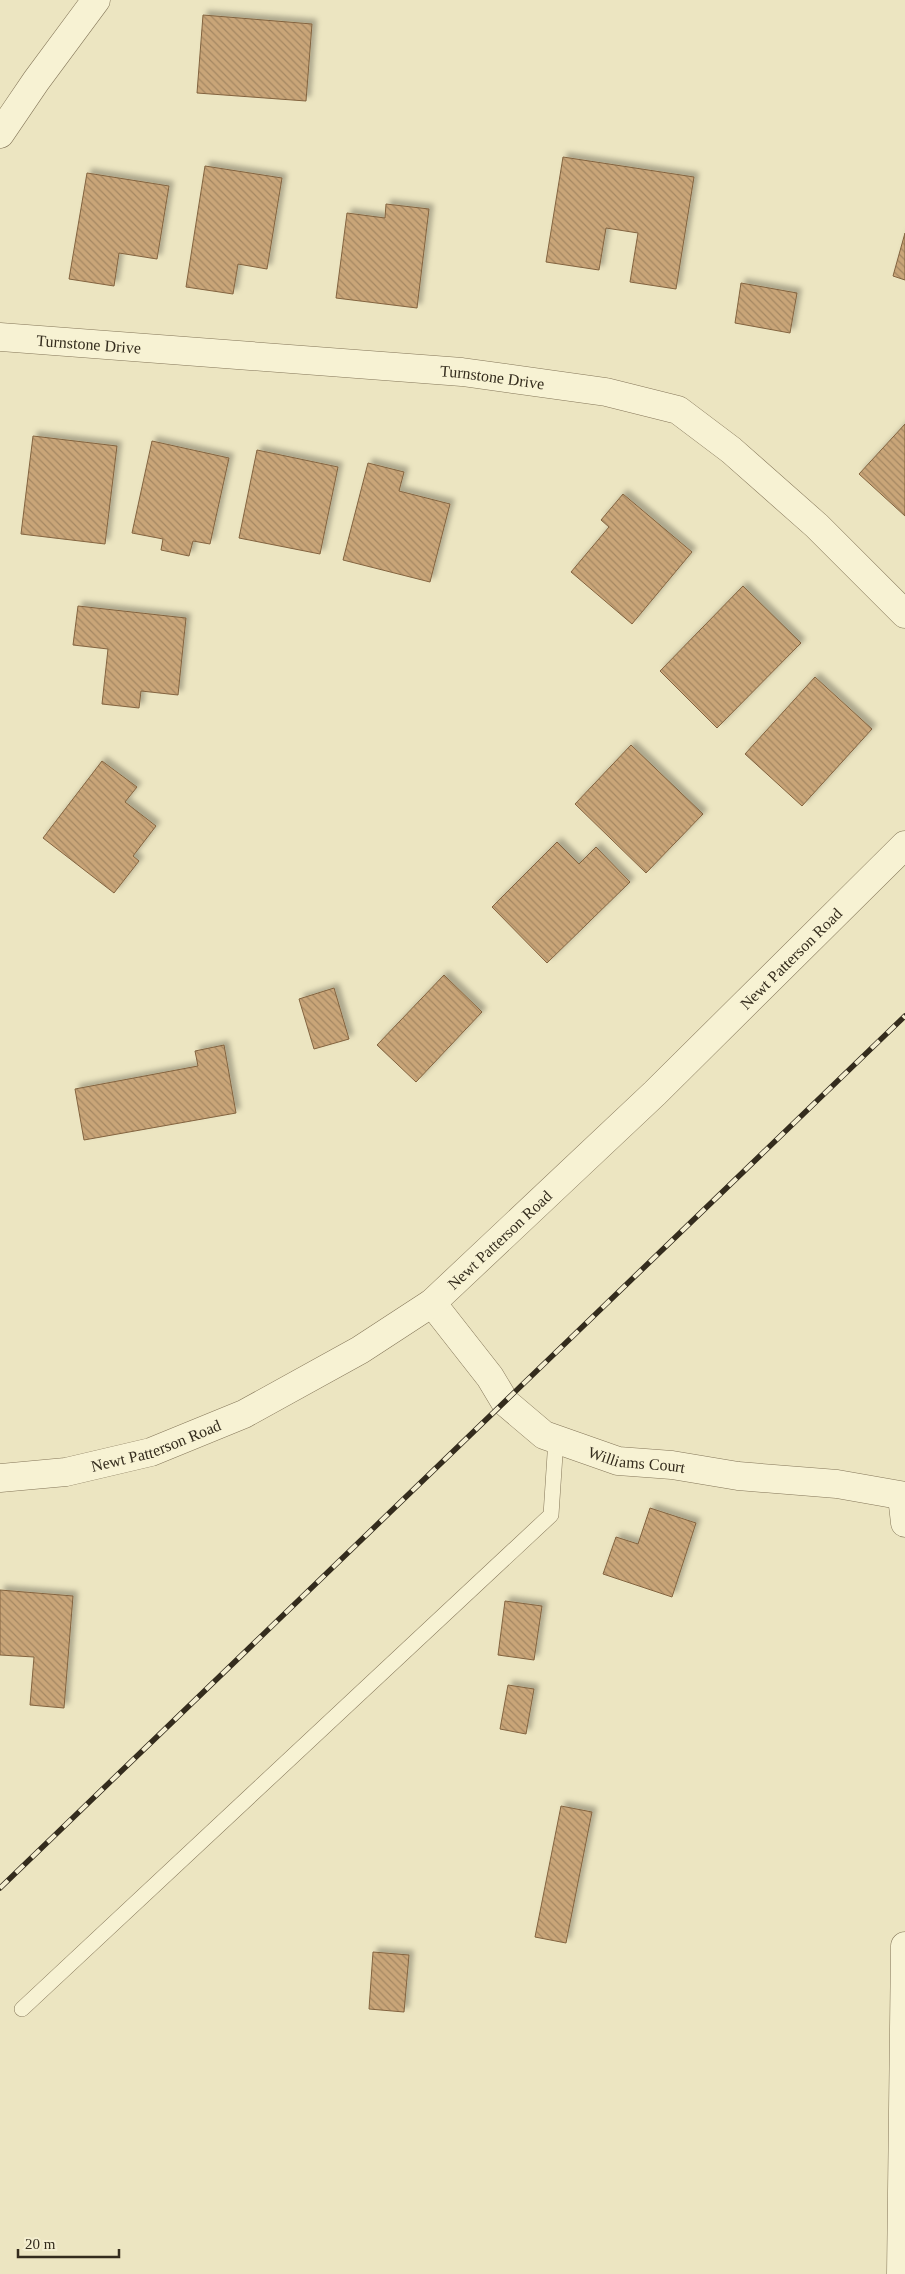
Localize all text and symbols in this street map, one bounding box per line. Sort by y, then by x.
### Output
street label: Turnstone Drive [36,332,142,357]
street label: Turnstone Drive [440,362,545,392]
street label: Newt Patterson Road [737,905,845,1013]
street label: Newt Patterson Road [444,1187,555,1293]
street label: Newt Patterson Road [89,1416,223,1475]
street label: Williams Court [586,1443,687,1476]
scale bar [18,2226,119,2258]
text: 20 m [25,2236,56,2252]

